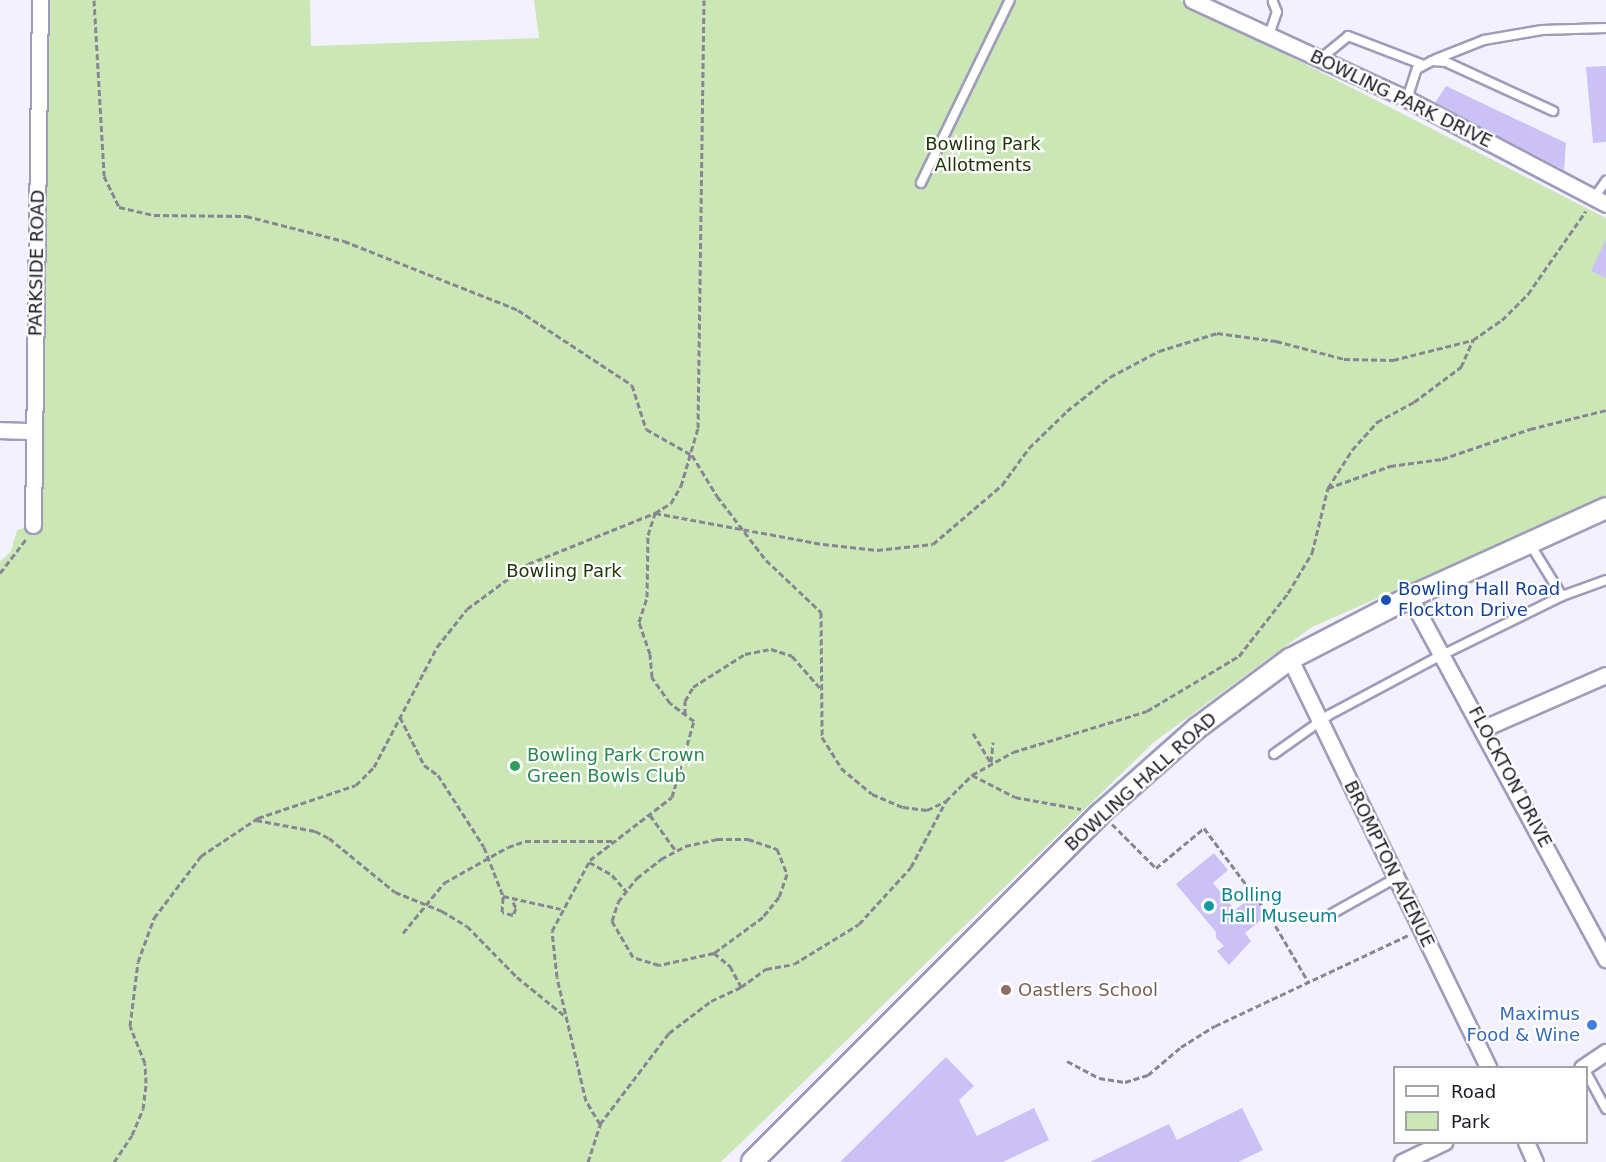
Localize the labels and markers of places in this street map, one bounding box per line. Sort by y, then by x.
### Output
place label: Bowling Hall Road Flockton Drive [1398,579,1560,622]
marker: Bowling Hall Road Flockton Drive [1379,593,1393,607]
place label: Bowling Park Crown Green Bowls Club [527,745,705,788]
marker: Bowling Park Crown Green Bowls Club [508,759,522,773]
place label: Bolling Hall Museum [1221,885,1338,928]
marker: Bolling Hall Museum [1202,899,1216,913]
place label: Oastlers School [1018,979,1158,1001]
marker: Oastlers School [999,983,1013,997]
place label: Maximus Food & Wine [1466,1004,1580,1046]
marker: Maximus Food & Wine [1585,1018,1599,1032]

